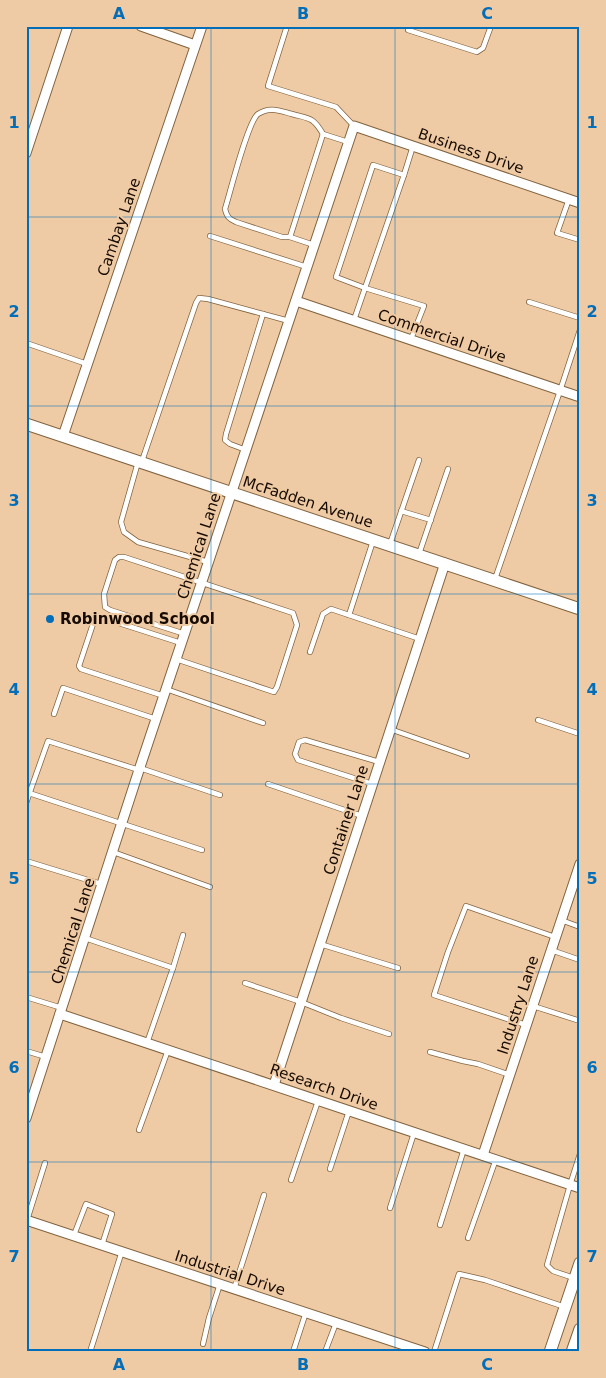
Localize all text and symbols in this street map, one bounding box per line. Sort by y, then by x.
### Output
text: A [113,4,126,23]
text: B [297,4,309,23]
text: C [481,4,493,23]
text: 1 [8,113,20,132]
text: 1 [586,113,598,132]
street label: Business Drive [416,124,526,178]
street label: Cambay Lane [94,175,144,279]
text: 2 [8,302,20,321]
text: 2 [586,302,598,321]
street label: Commercial Drive [375,306,509,366]
street label: McFadden Avenue [241,472,375,532]
text: 3 [8,491,20,510]
street label: Chemical Lane [173,491,225,601]
text: 3 [586,491,598,510]
place label: Robinwood School [60,610,215,628]
marker: Robinwood School [44,613,56,625]
text: 4 [8,680,20,699]
text: 4 [586,680,598,699]
street label: Container Lane [320,763,372,877]
text: 5 [8,869,20,888]
text: 5 [586,869,598,888]
street label: Chemical Lane [47,876,99,986]
street label: Industry Lane [494,953,542,1057]
text: 6 [8,1058,20,1077]
text: 6 [586,1058,598,1077]
street label: Research Drive [267,1060,381,1114]
text: 7 [8,1247,20,1266]
street label: Industrial Drive [172,1247,288,1299]
text: 7 [586,1247,598,1266]
text: A [113,1355,126,1374]
text: B [297,1355,309,1374]
text: C [481,1355,493,1374]

